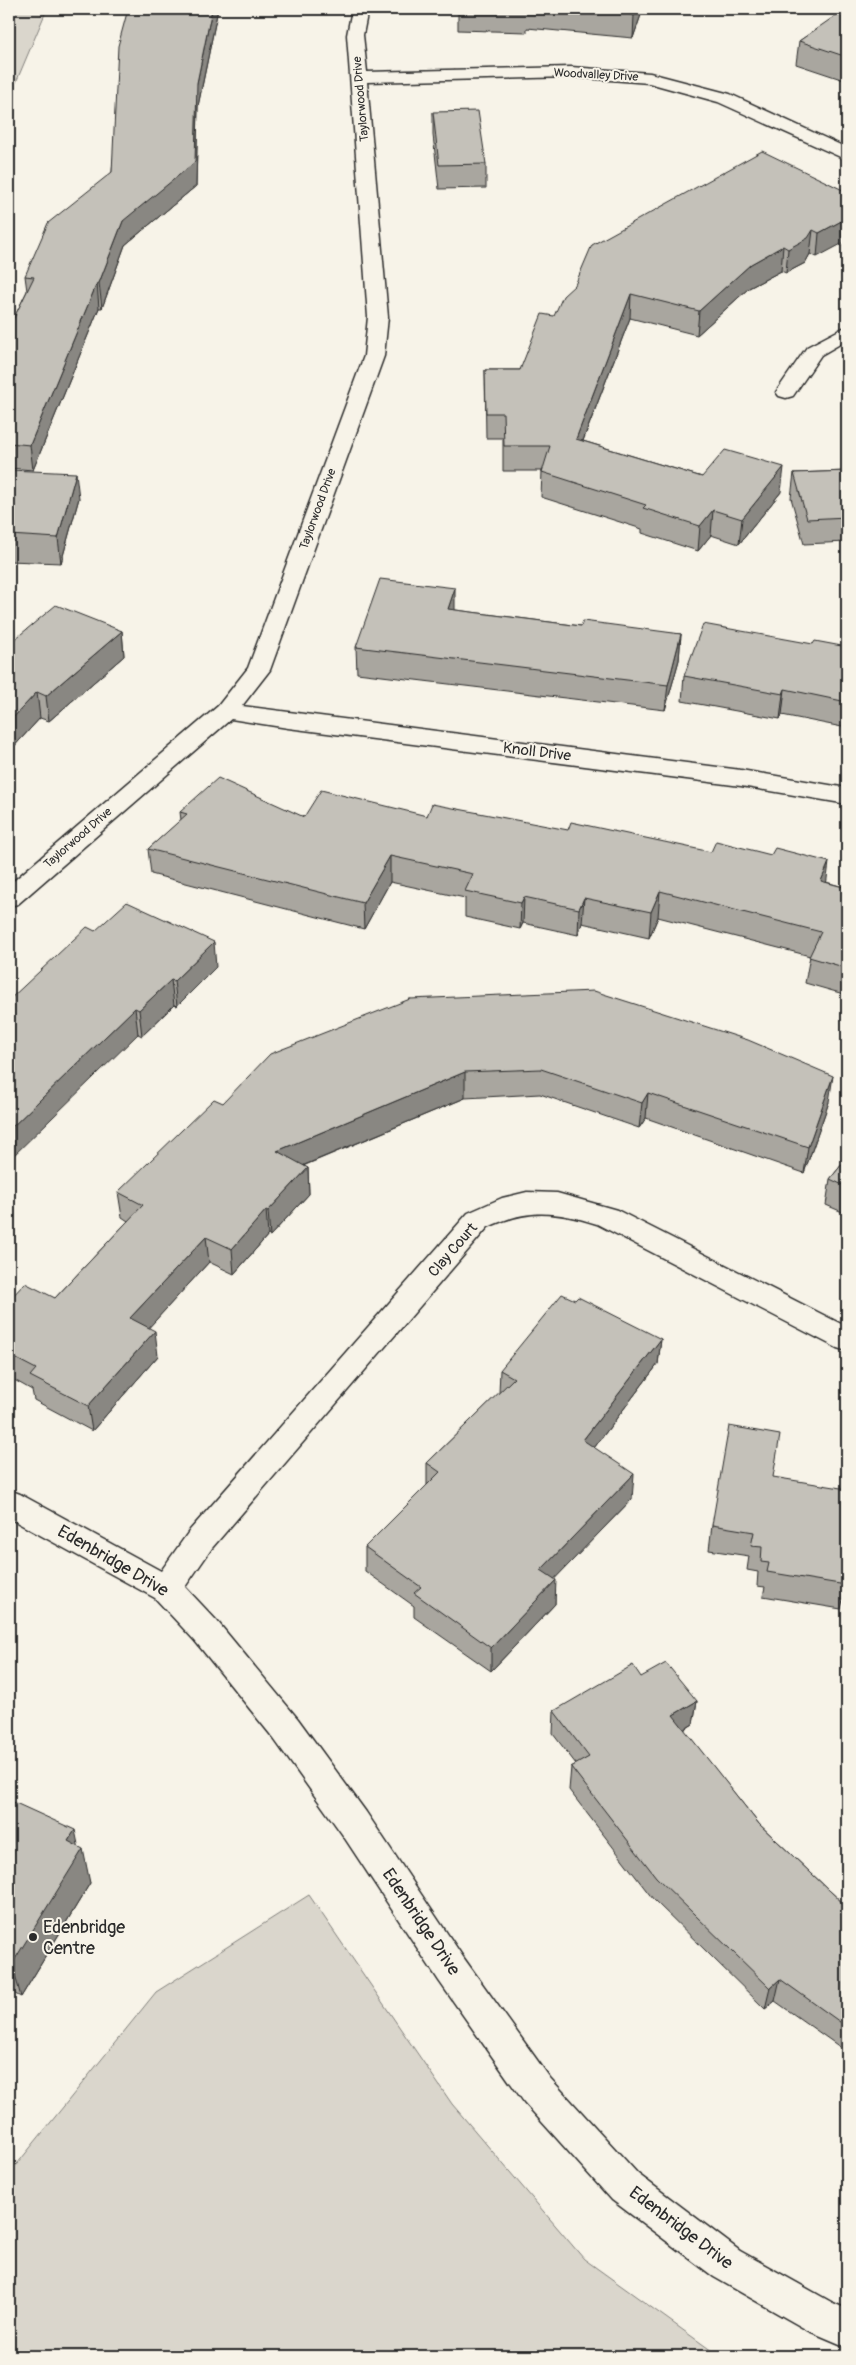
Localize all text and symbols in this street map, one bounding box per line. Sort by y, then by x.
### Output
street label: Taylorwood Drive [350,56,372,142]
street label: Woodvalley Drive [553,65,639,85]
street label: Taylorwood Drive [296,466,340,552]
street label: Knoll Drive [502,738,573,766]
street label: Taylorwood Drive [41,804,115,872]
street label: Clay Court [424,1218,482,1281]
street label: Edenbridge Drive [53,1520,173,1602]
street label: Edenbridge Drive [377,1864,465,1980]
place label: Edenbridge Centre [43,1916,125,1960]
marker: Edenbridge Centre [27,1931,39,1943]
street label: Edenbridge Drive [624,2181,738,2275]

